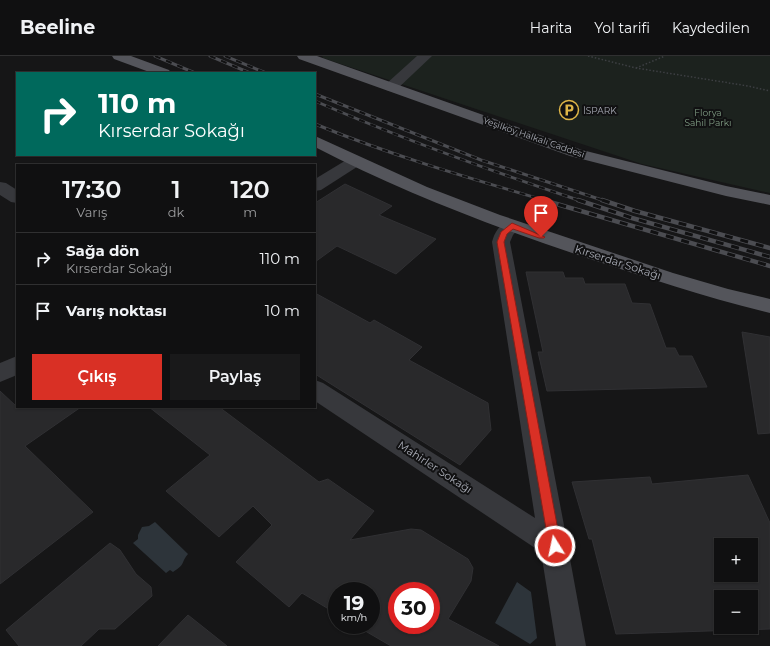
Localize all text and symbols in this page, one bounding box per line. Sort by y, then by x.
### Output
text: Beeline [20,16,95,39]
text: Harita [530,19,572,37]
text: Yol tarifi [594,19,650,37]
text: Kaydedilen [672,19,750,37]
text: 110 m [98,86,176,120]
icon: right [32,88,84,140]
parking icon: İSPARK [558,99,580,121]
place label: İSPARK [583,105,617,116]
park label: Florya Sahil Parkı [684,107,732,128]
street label: Yeşilköy Halkalı Caddesi [482,114,586,160]
text: Kırserdar Sokağı [98,120,245,142]
text: 17:30 [62,175,121,204]
text: 1 [171,175,181,204]
text: 120 [230,175,270,204]
pin [524,196,558,237]
icon: arrive [530,202,552,224]
text: Varış [76,204,107,220]
text: dk [168,204,184,220]
text: m [243,204,257,220]
text: Sağa dön [66,241,139,260]
street label: Kırserdar Sokağı [573,241,663,283]
icon: right [32,248,54,270]
text: 110 m [259,249,300,268]
text: Kırserdar Sokağı [66,260,172,276]
icon: arrive [32,300,54,322]
text: Varış noktası [66,301,167,320]
text: 10 m [265,301,300,320]
button: Çıkış [32,354,162,400]
button: Paylaş [170,354,300,400]
street label: Mahirler Sokağı [395,438,475,496]
position arrow [534,525,576,567]
map controls [714,538,758,634]
button: + [714,538,758,582]
speed limit sign: 30 [388,582,440,634]
button: − [714,590,758,634]
text: 19 [344,591,364,615]
text: km/h [341,611,367,624]

